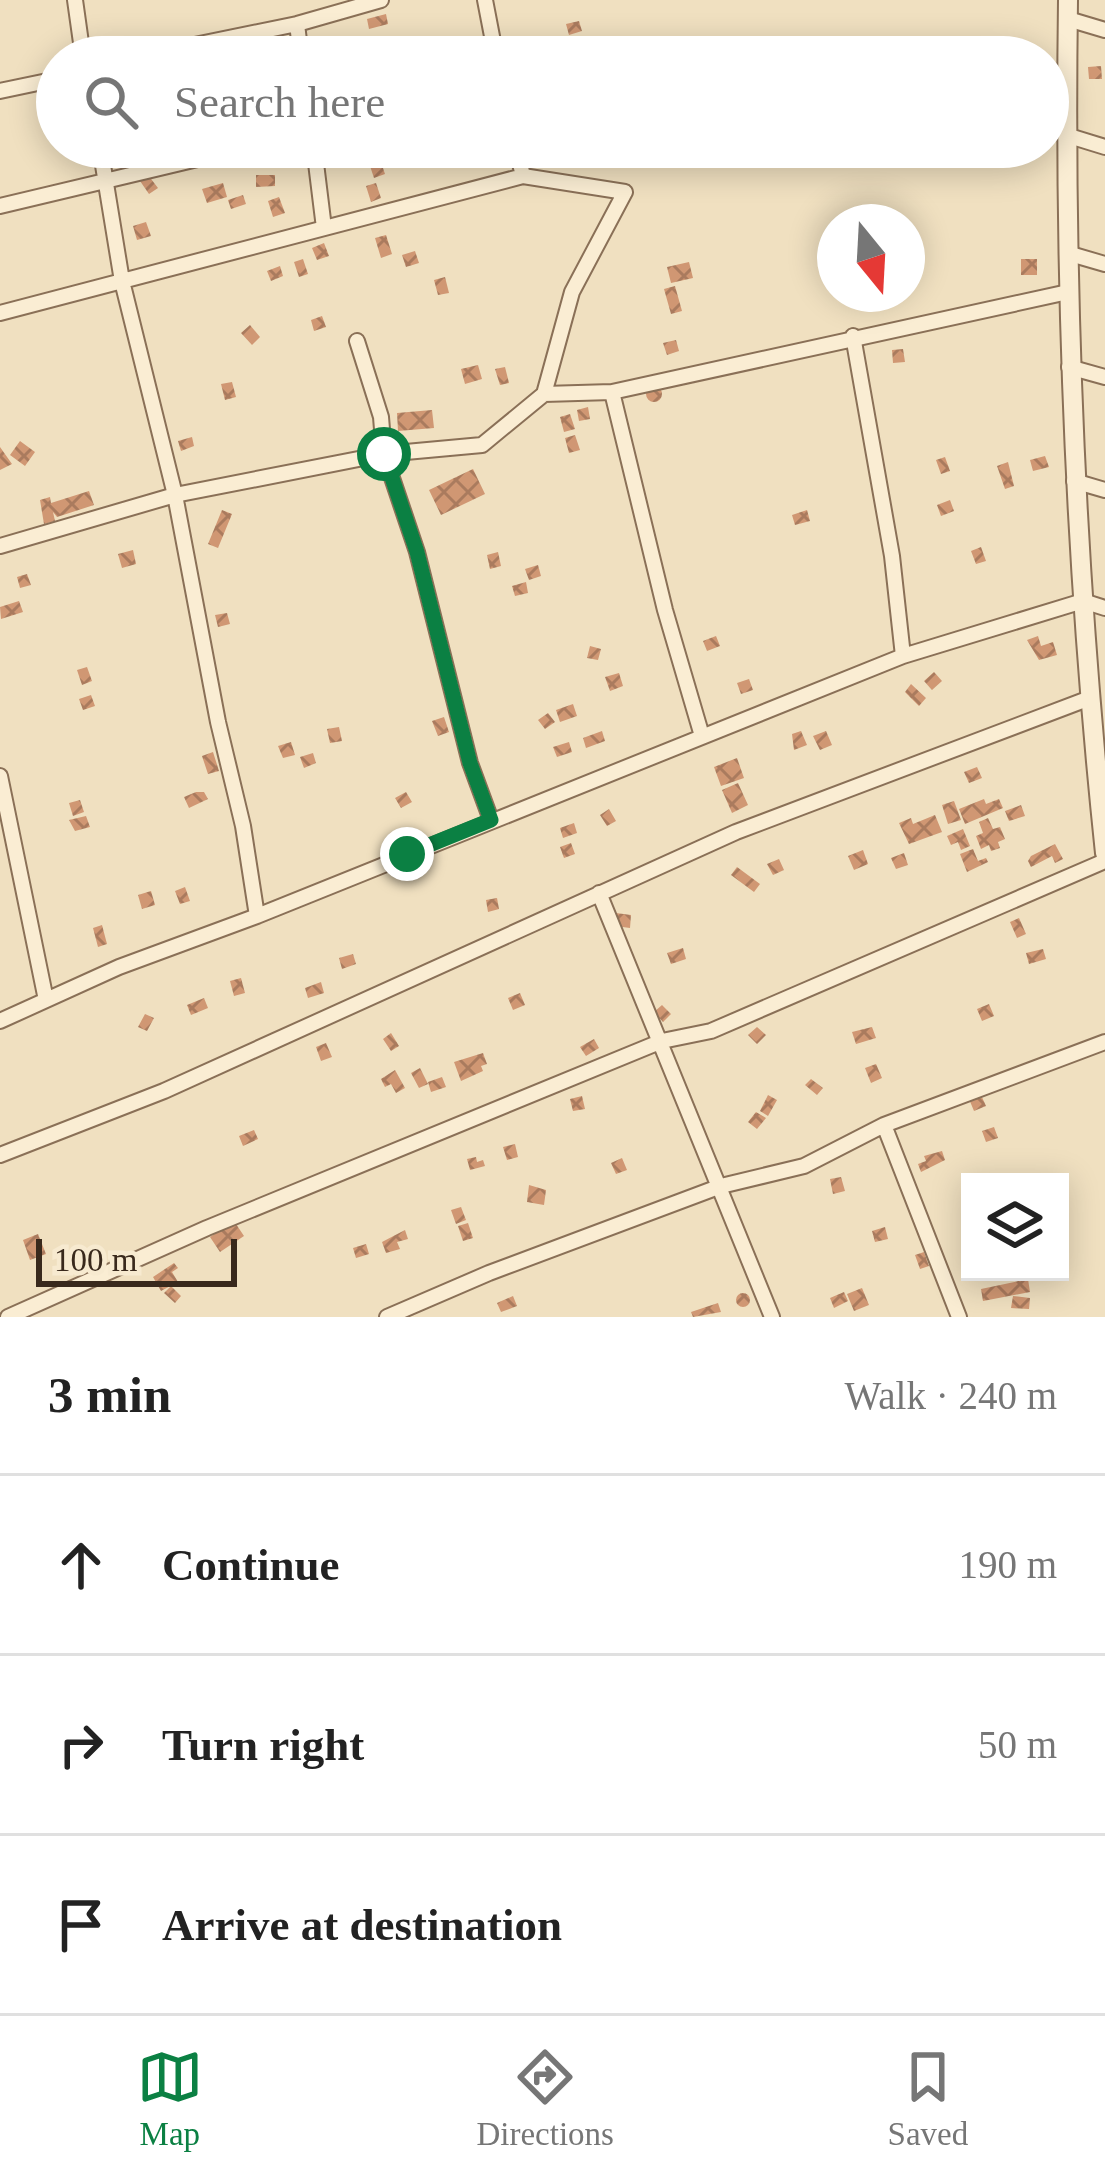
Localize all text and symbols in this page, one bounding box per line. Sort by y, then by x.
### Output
search box [36,36,1069,168]
icon: search [78,69,144,135]
text: Search here [174,77,385,127]
north arrow [817,204,925,312]
route start [357,427,411,481]
route end [380,827,434,881]
map controls [961,1173,1069,1281]
button: layers [961,1173,1069,1281]
scale bar [36,1233,237,1286]
text: 100 m [54,1242,137,1278]
text: 3 min [48,1367,171,1423]
text: Walk · 240 m [845,1374,1057,1417]
icon: ahead [48,1532,114,1598]
text: Continue [162,1540,340,1590]
text: 190 m [958,1543,1057,1586]
icon: right [48,1712,114,1778]
text: Turn right [162,1720,364,1770]
text: 50 m [978,1723,1057,1766]
icon: arrive [48,1892,114,1958]
text: Arrive at destination [162,1900,562,1950]
tab: Map [137,2044,203,2153]
tab: Directions [476,2044,614,2153]
tab: Saved [888,2044,968,2153]

